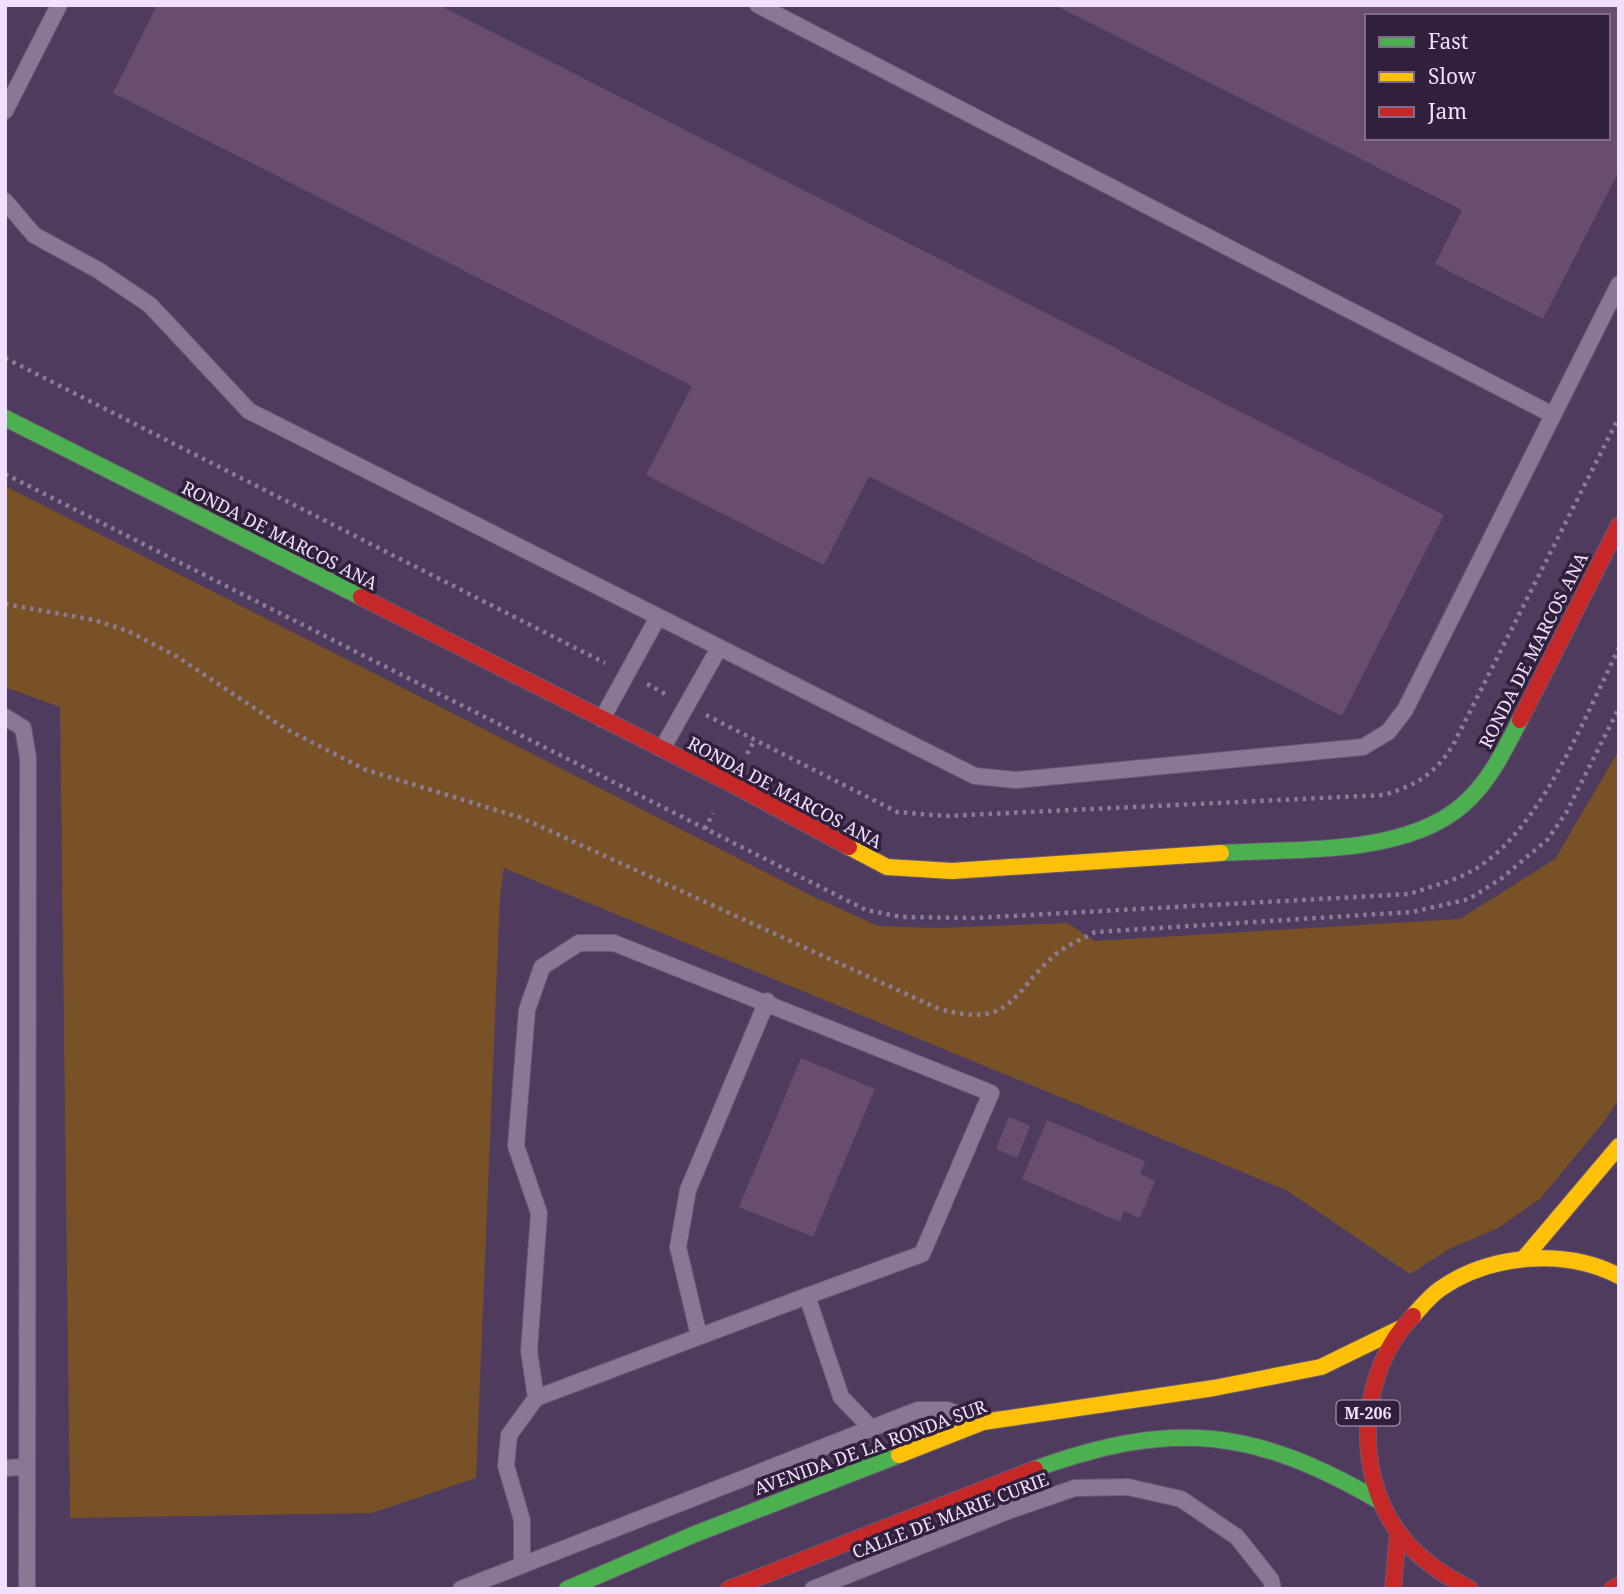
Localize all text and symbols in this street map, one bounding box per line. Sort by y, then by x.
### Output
legend [1365,14,1610,140]
text: Fast [1428,27,1468,55]
text: Slow [1428,62,1477,90]
text: Jam [1427,97,1467,125]
street label: RONDA DE MARCOS ANA [178,475,382,595]
street label: RONDA DE MARCOS ANA [1473,548,1593,752]
street label: RONDA DE MARCOS ANA [684,731,887,854]
street label: AVENIDA DE LA RONDA SUR [750,1394,990,1500]
road number: M-206 [1336,1400,1400,1426]
street label: CALLE DE MARIE CURIE [848,1466,1052,1564]

